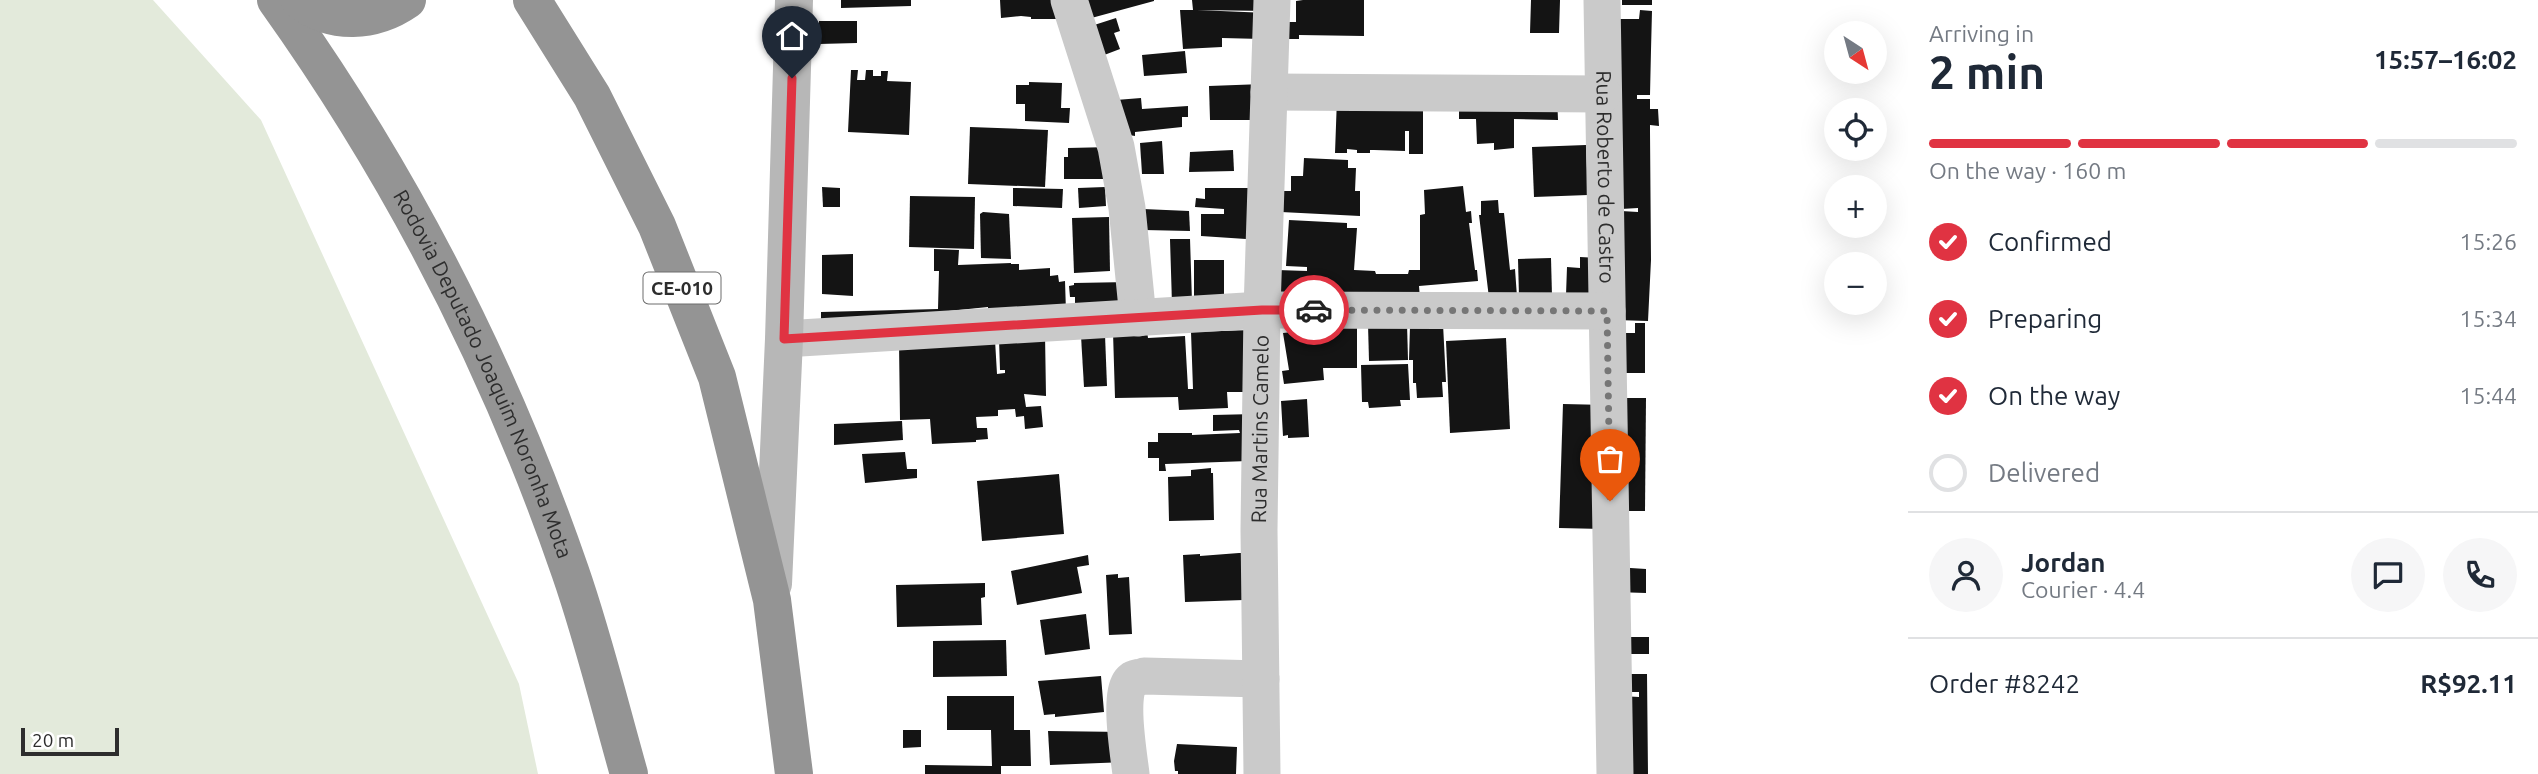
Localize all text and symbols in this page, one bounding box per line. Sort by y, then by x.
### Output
pin [762,6,822,78]
icon: home [773,17,811,55]
north arrow [1824,21,1886,84]
map controls [1824,21,1887,315]
text: Arriving in [1929,21,2034,46]
text: 15:57–16:02 [2374,45,2517,74]
text: 2 min [1929,46,2045,98]
street label: Rua Roberto de Castro [1592,70,1620,284]
button: locate [1824,98,1887,161]
text: On the way · 160 m [1929,158,2126,183]
button: + [1824,175,1887,238]
street label: Rodovia Deputado Joaquim Noronha Mota [389,185,578,561]
icon: check [1929,223,1967,261]
text: Confirmed [1988,227,2112,256]
text: 15:26 [2459,229,2517,254]
button: − [1824,252,1887,315]
road number: CE-010 [644,272,720,304]
courier [1279,275,1349,345]
icon: car [1295,291,1333,329]
icon: check [1929,300,1967,338]
text: Preparing [1988,304,2102,333]
text: 15:34 [2459,306,2517,331]
street label: Rua Martins Camelo [1246,335,1273,523]
icon: check [1929,377,1967,415]
text: On the way [1988,381,2120,410]
text: 15:44 [2459,383,2517,408]
pin [1580,429,1640,501]
icon: bag [1591,440,1629,478]
text: Delivered [1988,458,2100,487]
button: person [1929,538,2003,612]
button: chat [2351,538,2425,612]
button: phone [2443,538,2517,612]
text: Jordan [2021,548,2106,577]
text: Courier · 4.4 [2021,577,2145,602]
text: Order #8242 [1929,669,2080,698]
text: R$92.11 [2420,669,2517,698]
scale bar [21,725,119,757]
text: 20 m [32,729,74,751]

